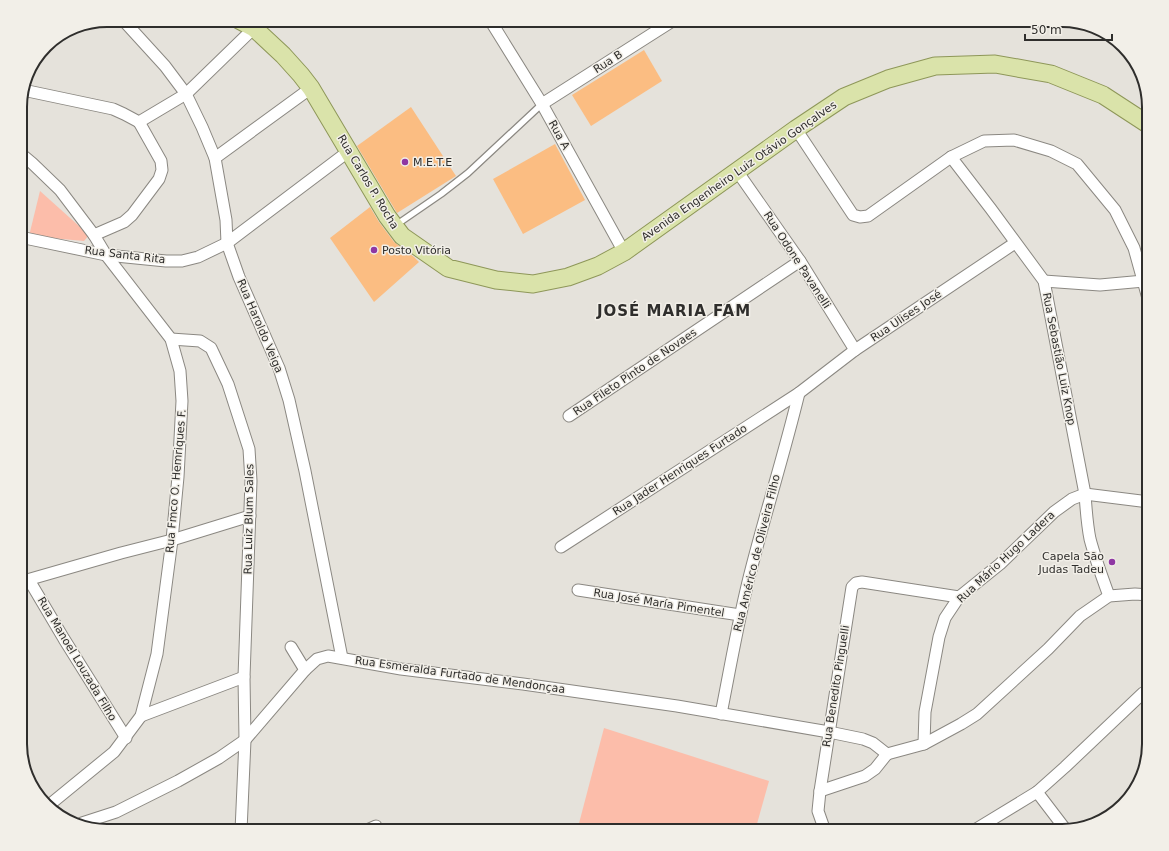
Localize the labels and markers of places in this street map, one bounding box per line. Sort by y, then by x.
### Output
place label: M.E.T.E [413,156,452,169]
marker: M.E.T.E [400,157,410,167]
place label: Posto Vitória [382,244,451,257]
marker: Posto Vitória [369,245,379,255]
place label: Capela São Judas Tadeu [1037,550,1104,576]
marker: Capela São Judas Tadeu [1107,557,1117,567]

